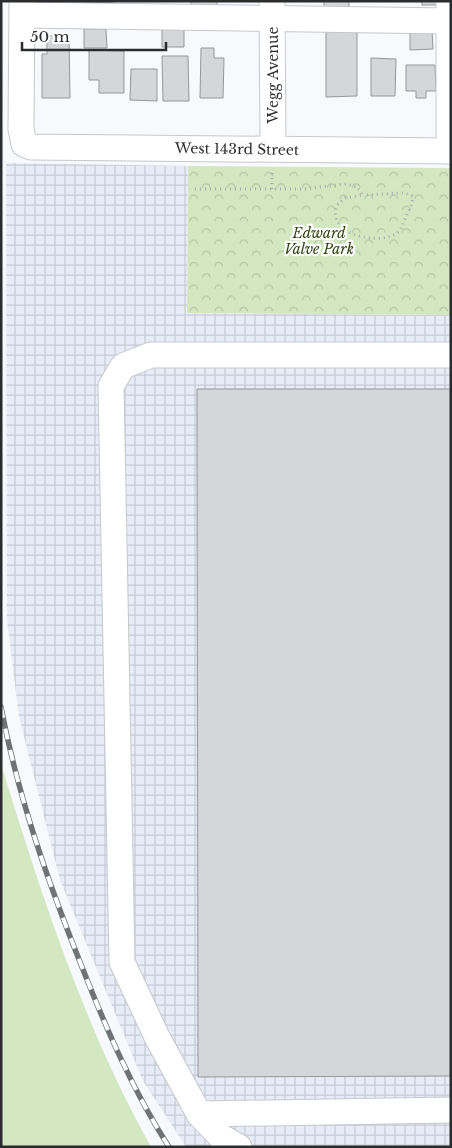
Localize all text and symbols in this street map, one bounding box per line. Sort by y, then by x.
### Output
scale bar [22,20,166,52]
text: 50 m [30,27,70,46]
street label: Wegg Avenue [264,27,282,124]
street label: West 143rd Street [174,139,300,159]
park label: Edward Valve Park [284,224,354,258]

